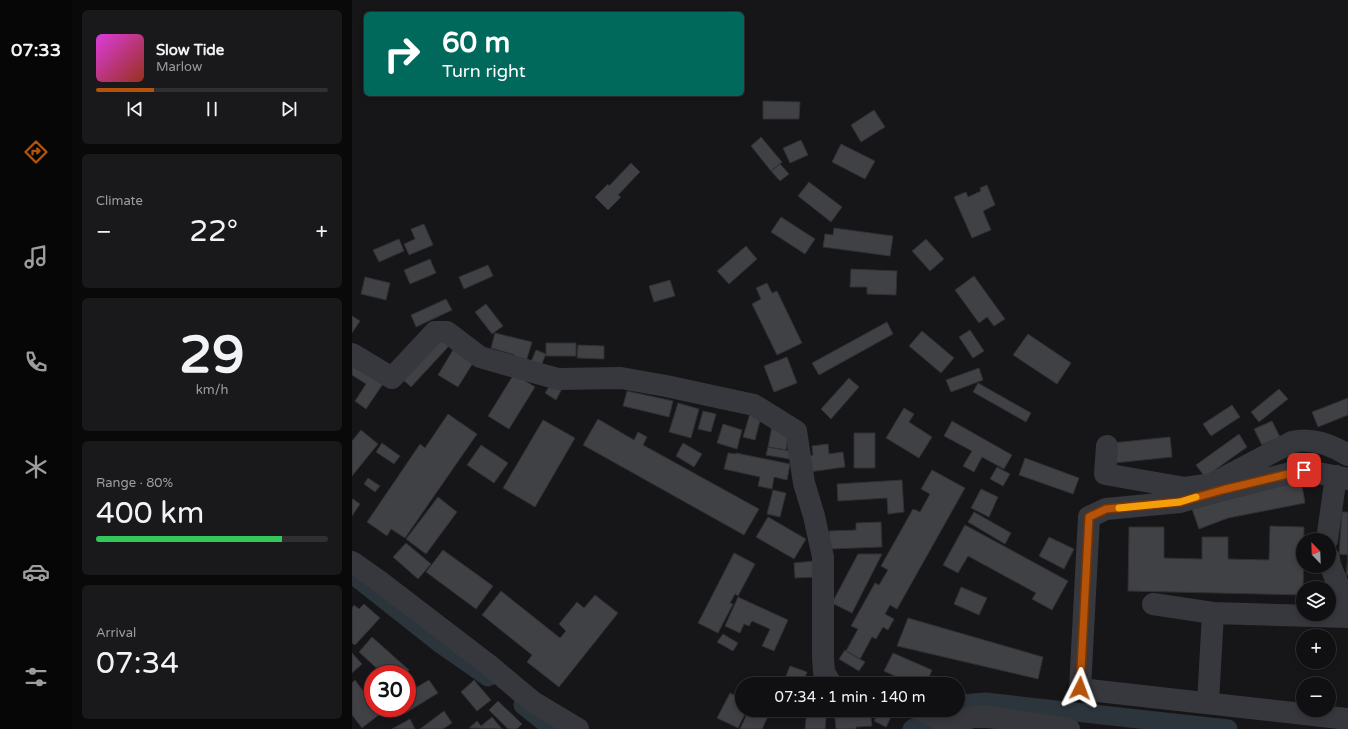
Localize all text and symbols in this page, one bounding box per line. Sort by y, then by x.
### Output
text: 60 m [442,26,510,60]
icon: right [376,28,428,80]
text: 07:33 [11,39,61,61]
text: Slow Tide [156,41,224,59]
text: Marlow [156,59,202,75]
text: Turn right [442,60,526,82]
icon: previous [124,98,146,120]
icon: pause [201,98,223,120]
icon: next [278,98,300,120]
icon: directions [22,138,50,166]
text: Climate [96,193,143,209]
text: 22° [189,213,238,250]
text: − [96,219,112,245]
text: + [316,219,328,245]
icon: music [22,243,50,271]
text: 29 [179,324,245,387]
icon: phone [22,348,50,376]
text: km/h [196,382,228,398]
icon: climate [22,453,50,481]
pin [1287,453,1321,487]
icon: arrive [1293,459,1315,481]
text: Range · 80% [96,475,173,491]
text: 400 km [96,495,204,532]
north arrow [1296,533,1336,573]
map controls [1296,533,1336,717]
icon: car [22,558,50,586]
button: layers [1296,581,1336,621]
text: Arrival [96,625,136,641]
button: + [1296,629,1336,669]
text: 07:34 [96,645,179,682]
icon: filters [22,663,50,691]
speed limit sign: 30 [364,665,416,717]
position arrow [1059,667,1101,709]
button: − [1296,677,1336,717]
text: 07:34 · 1 min · 140 m [775,688,925,706]

